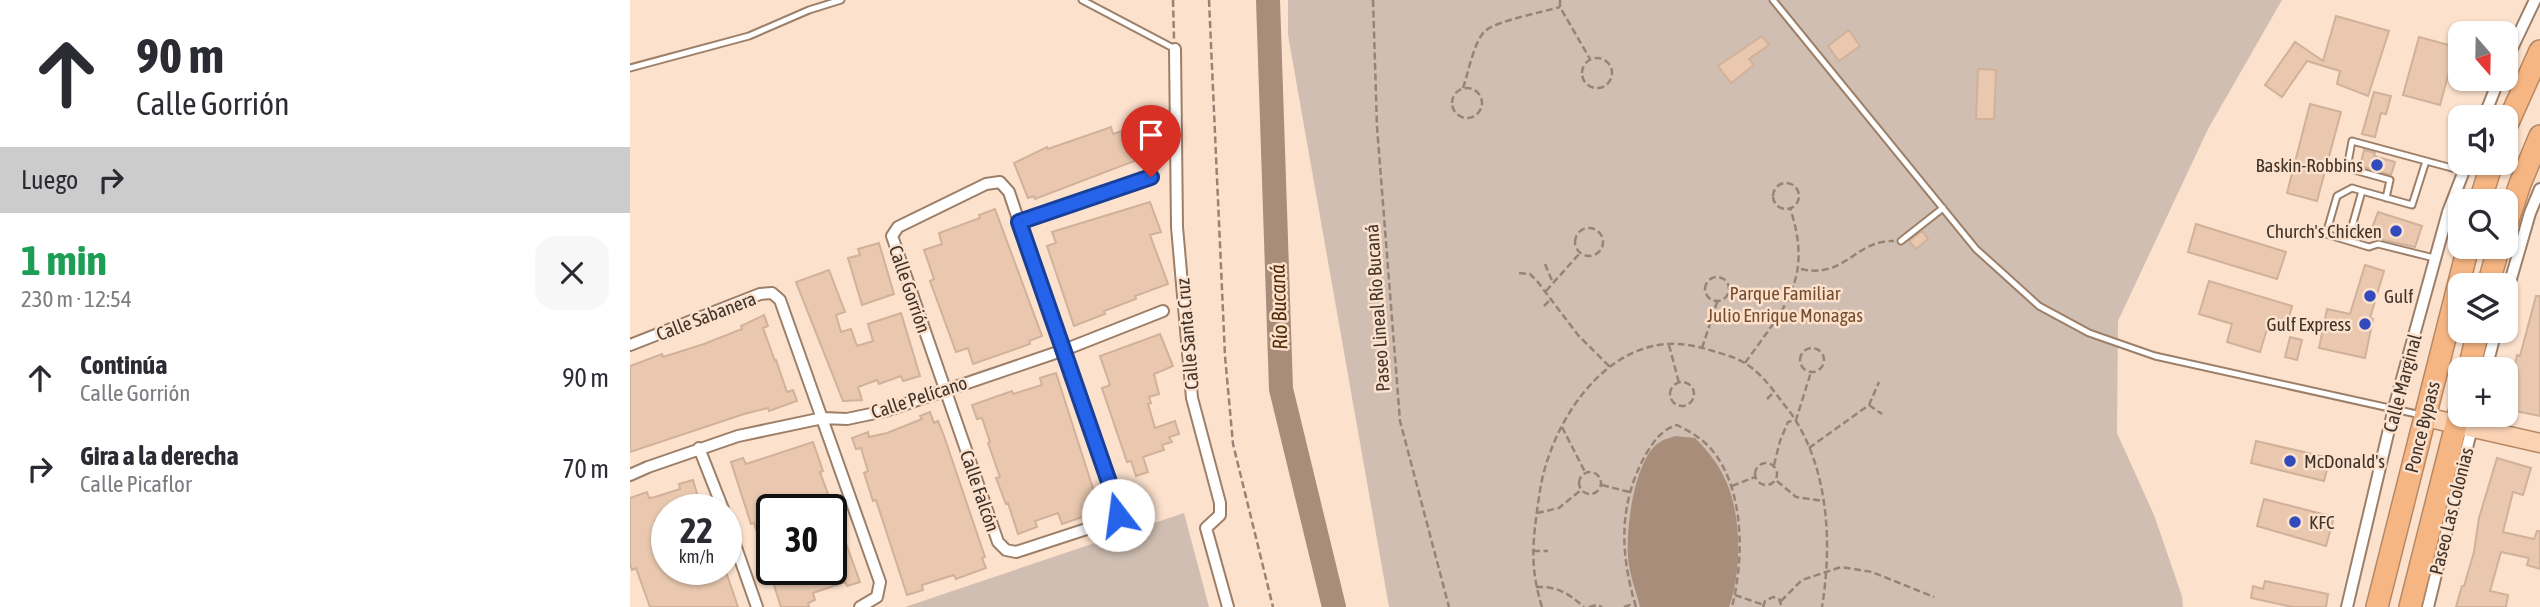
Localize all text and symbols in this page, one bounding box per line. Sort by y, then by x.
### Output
north arrow [2448,21,2518,91]
map controls [2448,21,2518,427]
text: 90 m [136,27,224,83]
icon: ahead [21,28,112,119]
text: Calle Gorrión [136,85,290,122]
pin [1121,105,1181,177]
button: sound [2448,105,2518,175]
icon: arrive [1132,116,1170,154]
place label: Baskin-Robbins [2256,154,2363,176]
marker: Baskin-Robbins [2369,157,2385,173]
icon: right [92,161,130,199]
text: Luego [21,165,78,195]
button: search [2448,189,2518,259]
place label: Church's Chicken [2266,220,2382,242]
street label: Paseo Lineal Río Bucaná [1360,223,1394,393]
marker: Church's Chicken [2388,223,2404,239]
text: 1 min [21,236,107,284]
button: close [535,236,609,310]
street label: Calle Gorrión [885,242,935,336]
water label: Río Bucaná [1265,264,1291,350]
button: layers [2448,273,2518,343]
street label: Calle Santa Cruz [1171,277,1203,391]
park label: Parque Familiar Julio Enrique Monagas [1707,282,1863,326]
place label: Gulf [2384,285,2414,307]
text: 230 m · 12:54 [21,286,132,312]
street label: Calle Sabanera [653,287,759,345]
marker: Gulf [2362,288,2378,304]
place label: Gulf Express [2266,313,2351,335]
marker: Gulf Express [2357,316,2373,332]
street label: Calle Marginal [2378,332,2426,434]
text: Continúa [80,350,167,380]
button: + [2448,357,2518,427]
icon: ahead [21,359,59,397]
text: 90 m [562,363,609,393]
street label: Calle Pelícano [868,371,970,423]
street label: Ponce Bypass [2400,379,2444,475]
text: Calle Gorrión [80,380,190,406]
text: Gira a la derecha [80,441,239,471]
street label: Paseo Las Colonias [2425,445,2478,577]
street label: Calle Falcón [956,447,1004,535]
icon: right [21,450,59,488]
place label: McDonald's [2304,450,2385,472]
marker: McDonald's [2282,453,2298,469]
text: 70 m [562,454,609,484]
text: Calle Picaflor [80,471,192,497]
position arrow [1081,478,1155,552]
speed limit sign: 30 [756,494,847,585]
text: 22 [680,510,713,550]
place label: KFC [2309,511,2335,533]
marker: KFC [2287,514,2303,530]
text: km/h [679,546,714,567]

